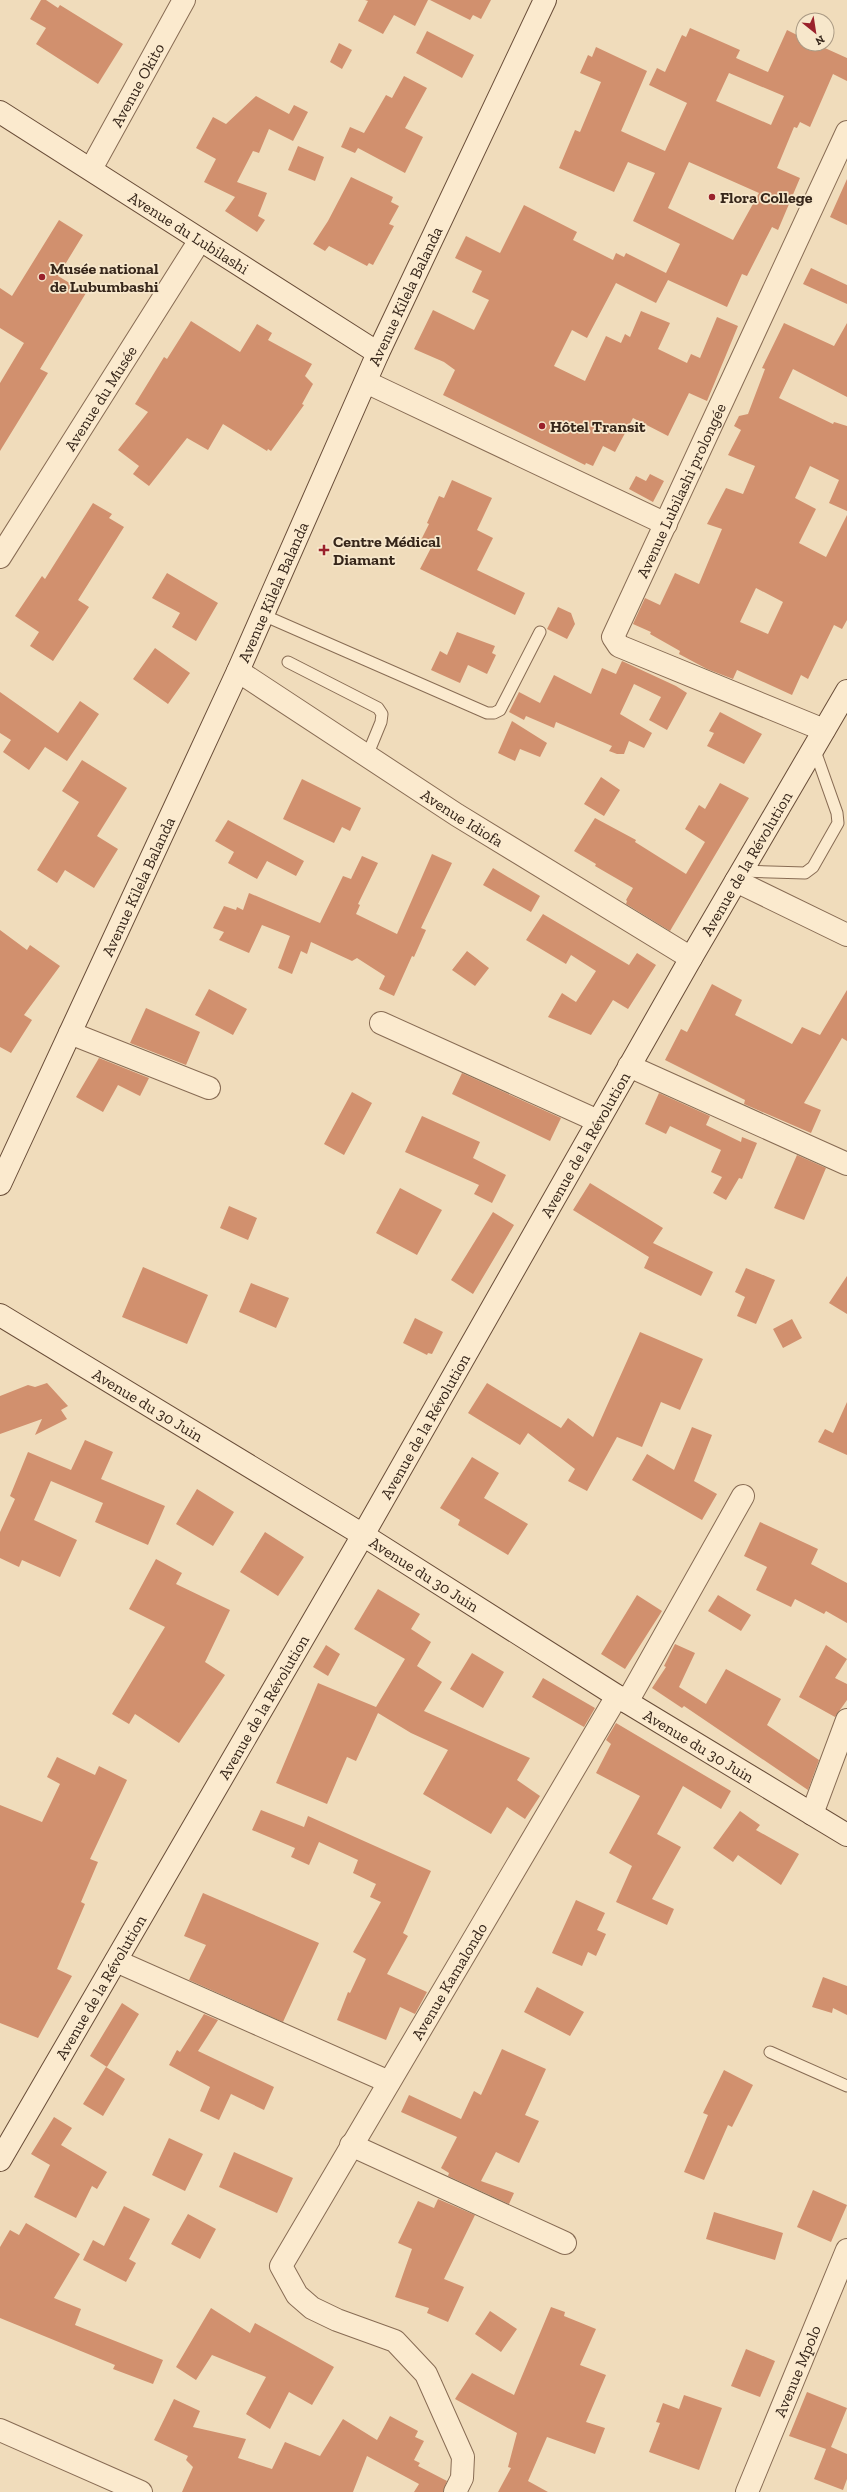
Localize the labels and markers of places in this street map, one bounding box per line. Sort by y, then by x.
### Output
place label: Flora College [720,188,813,207]
marker: Flora College [707,192,717,202]
place label: Musée national de Lubumbashi [50,259,159,296]
marker: Musée national de Lubumbashi [37,272,47,282]
place label: Hôtel Transit [550,417,646,436]
marker: Hôtel Transit [537,421,547,431]
place label: Centre Médical Diamant [333,532,441,569]
marker: Centre Médical Diamant [318,544,330,556]

